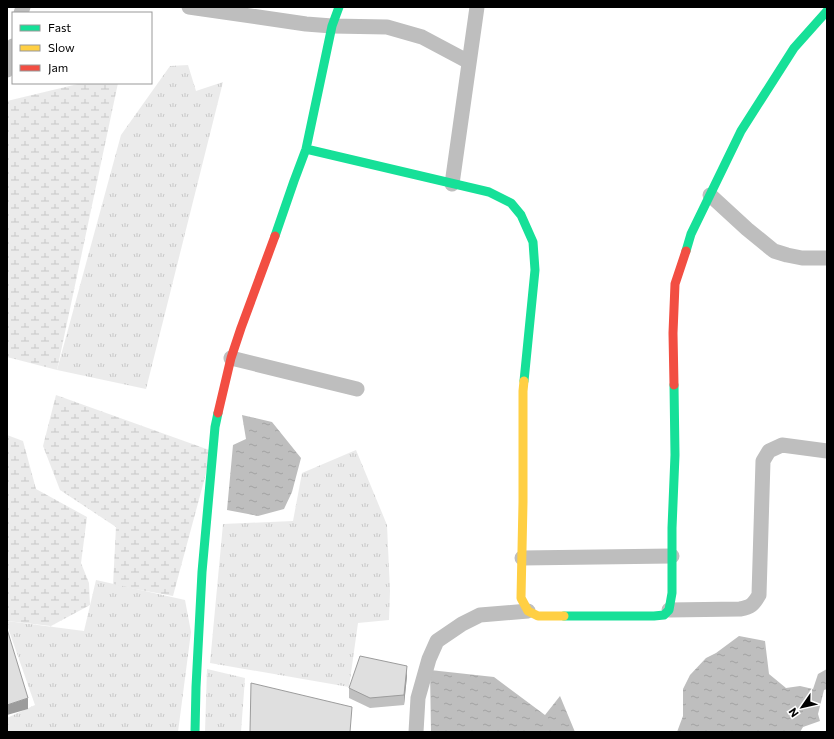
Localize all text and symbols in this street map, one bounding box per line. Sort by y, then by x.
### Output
legend [12,12,152,84]
text: Fast [48,20,71,34]
text: Slow [48,40,75,54]
text: Jam [48,60,68,75]
north arrow [782,687,822,727]
text: N [786,706,801,720]

